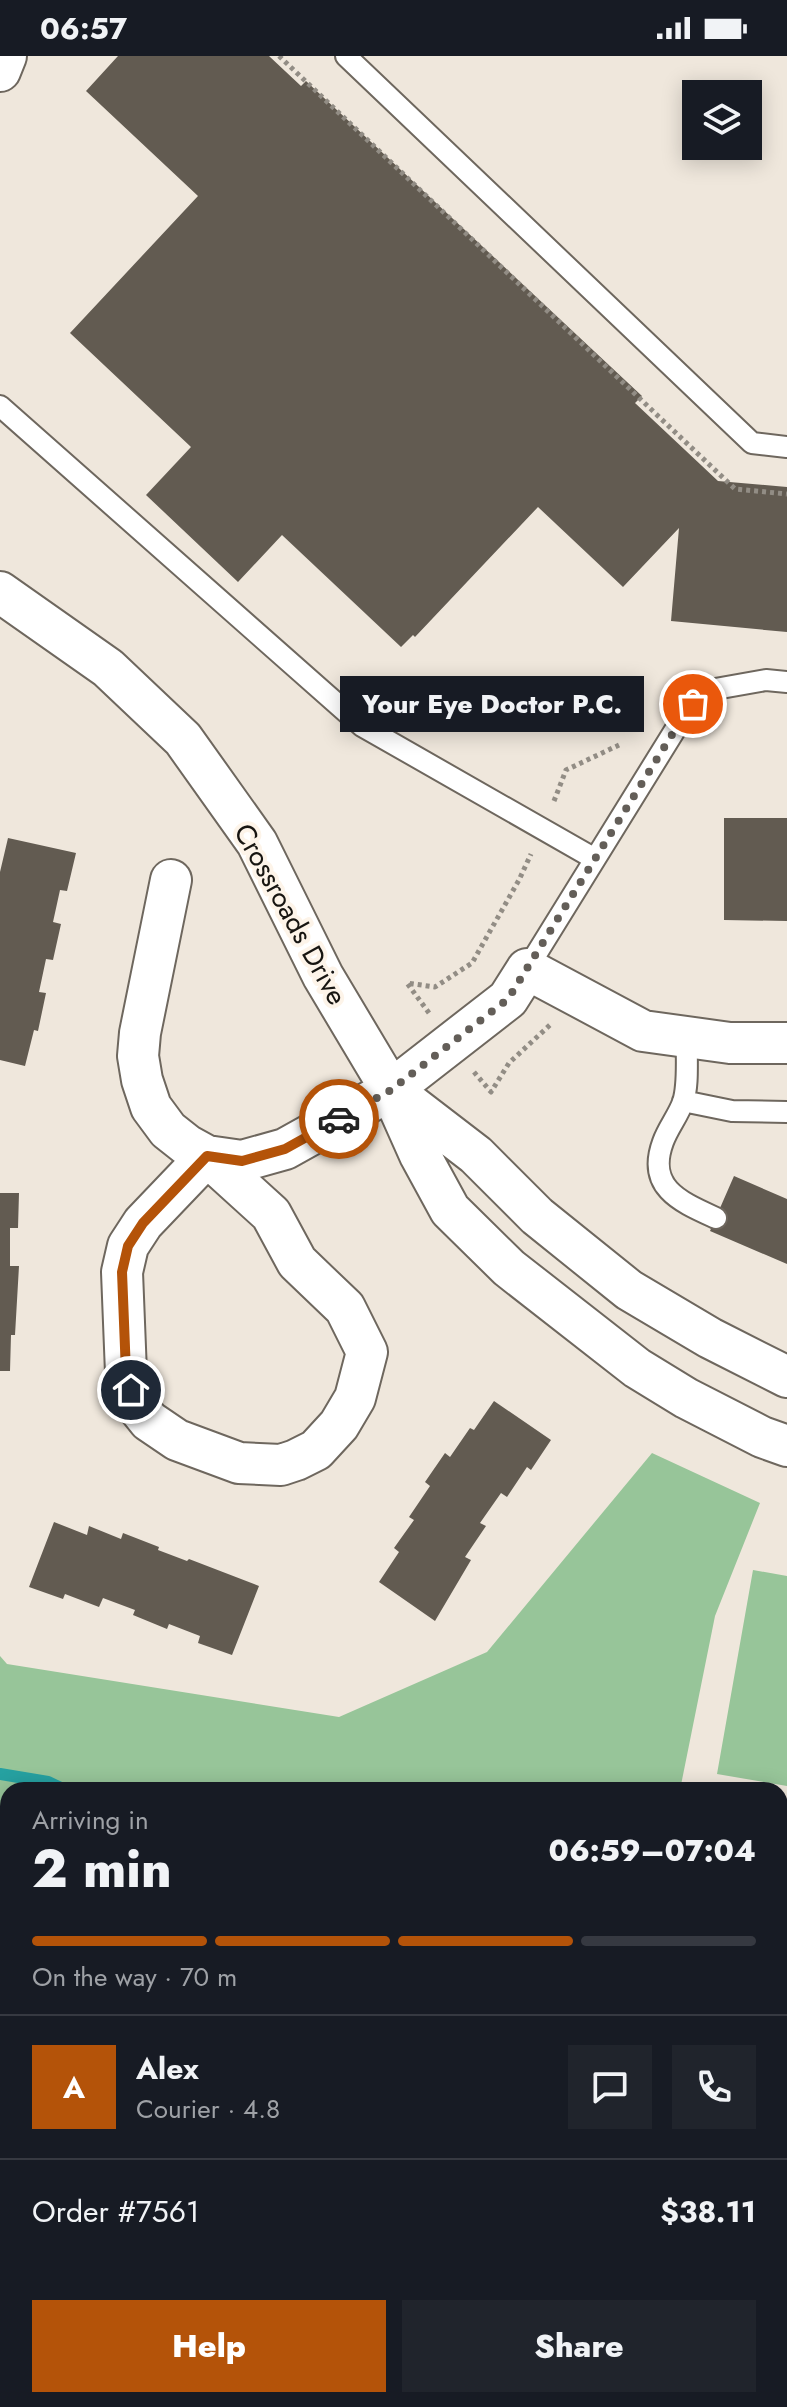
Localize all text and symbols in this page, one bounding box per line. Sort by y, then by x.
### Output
text: 06:57 [40,7,127,50]
map controls [682,80,762,160]
button: layers [682,80,762,160]
pin [659,670,727,738]
callout: Your Eye Doctor P.C. [341,676,645,732]
icon: bag [671,682,715,726]
text: Your Eye Doctor P.C. [362,685,622,723]
street label: Crossroads Drive [224,816,357,1013]
courier [299,1079,379,1159]
icon: car [317,1097,361,1141]
pin [97,1356,165,1424]
icon: home [109,1368,153,1412]
text: Arriving in [32,1801,149,1839]
text: 06:59–07:04 [548,1829,756,1872]
text: 2 min [32,1831,172,1907]
text: On the way · 70 m [32,1958,237,1996]
button: chat [568,2045,652,2129]
button: phone [672,2045,756,2129]
text: Alex [136,2047,199,2090]
text: A [63,2066,85,2109]
text: Courier · 4.8 [136,2090,280,2128]
text: Order #7561 [32,2190,199,2233]
text: $38.11 [660,2190,756,2233]
button: Help [32,2300,386,2392]
button: Share [402,2300,756,2392]

